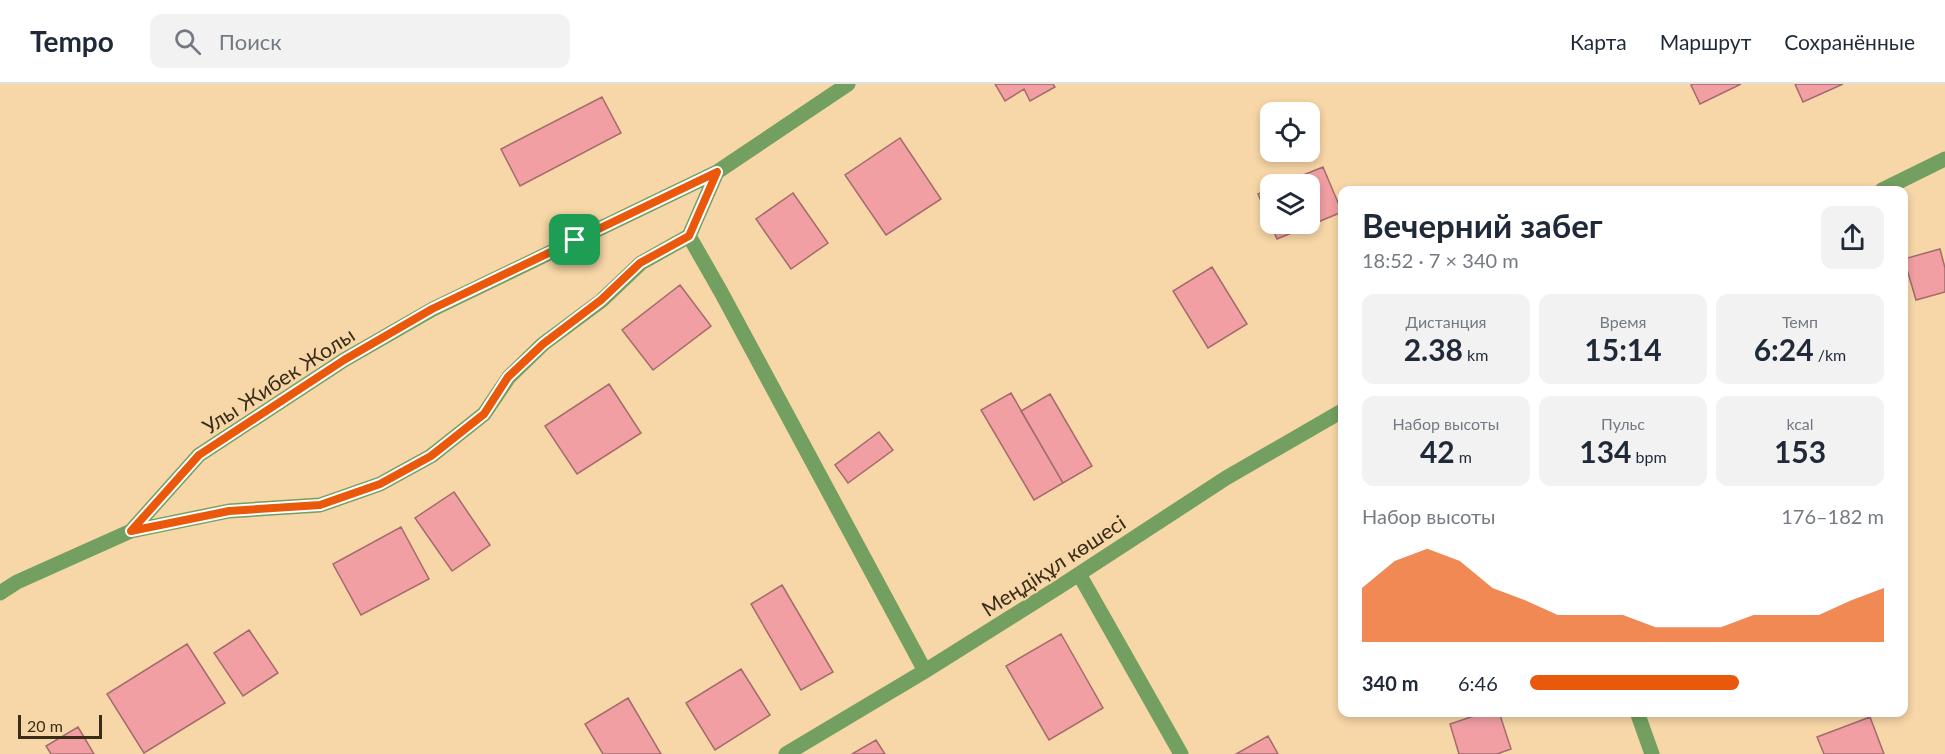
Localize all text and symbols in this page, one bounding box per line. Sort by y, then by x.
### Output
search box [150,14,570,68]
text: Tempo [30,24,114,58]
icon: search [171,25,204,58]
text: Поиск [219,28,282,55]
text: Карта [1570,29,1627,54]
text: Маршрут [1660,29,1751,54]
text: Сохранённые [1784,29,1915,54]
map controls [1260,102,1320,234]
button: locate [1260,102,1320,162]
button: layers [1260,174,1320,234]
text: Вечерний забег [1362,205,1603,245]
button: share [1821,206,1884,269]
pin [549,214,600,265]
icon: arrive [558,223,591,256]
text: 18:52 · 7 × 340 m [1362,248,1519,272]
text: Дистанция [1405,312,1487,331]
text: Время [1600,312,1646,331]
text: Темп [1782,312,1818,331]
street label: Улы Жибек Жолы [197,321,359,439]
text: 2.38 [1404,331,1463,367]
text: 15:14 [1584,331,1662,367]
text: 6:24 [1754,331,1814,367]
text: km [1463,345,1488,364]
text: /km [1814,345,1846,364]
text: Набор высоты [1393,414,1499,433]
text: Пульс [1601,414,1645,433]
text: kcal [1786,414,1814,433]
text: 42 [1420,433,1455,469]
text: 134 [1579,433,1632,469]
text: 153 [1774,433,1826,469]
text: m [1455,447,1472,466]
text: bpm [1632,447,1667,466]
text: Набор высоты [1362,504,1495,528]
text: 176–182 m [1781,504,1884,528]
street label: Меңдіқұл көшесі [976,509,1130,621]
text: 340 m [1362,671,1418,695]
text: 6:46 [1458,671,1498,695]
scale bar [18,712,102,740]
text: 20 m [27,716,63,735]

